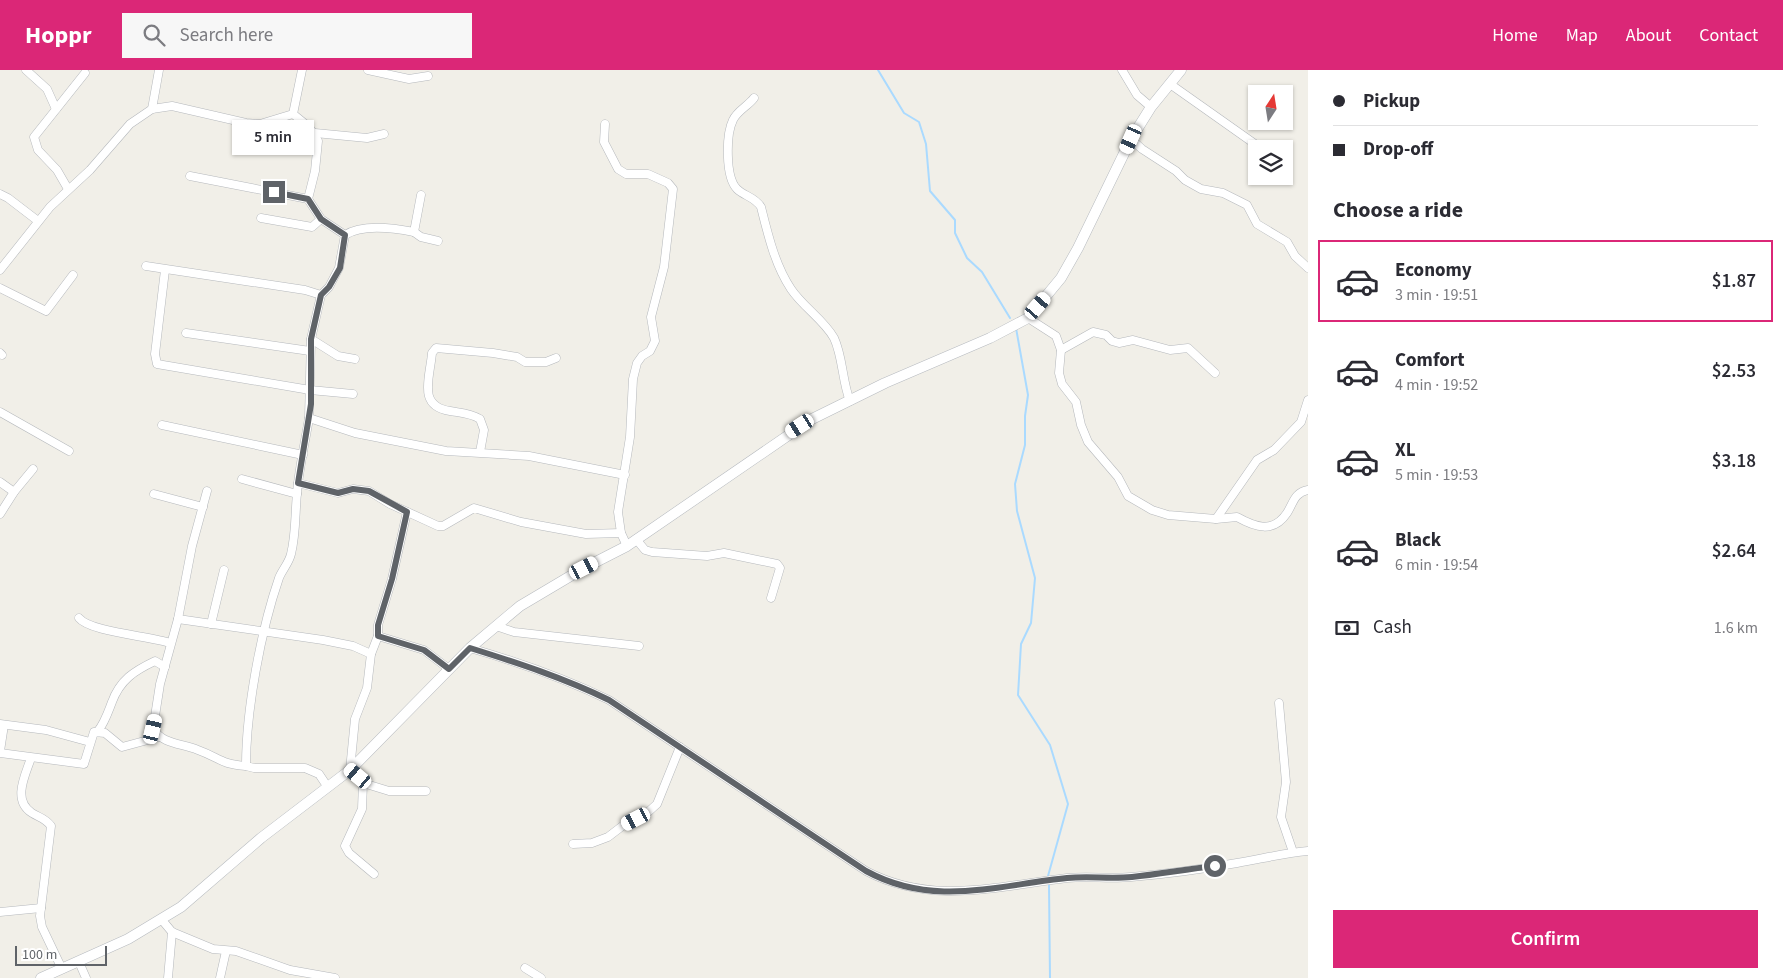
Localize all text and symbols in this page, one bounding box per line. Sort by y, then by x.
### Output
search box [122,13,472,58]
text: Hoppr [25,18,92,53]
icon: search [140,21,168,49]
text: Search here [180,22,273,49]
text: Home [1492,23,1538,48]
text: Map [1566,23,1598,48]
text: About [1626,23,1671,48]
text: Contact [1699,23,1758,48]
north arrow [1248,85,1292,130]
map controls [1248,85,1293,185]
text: Pickup [1363,88,1420,115]
callout: 5 min [233,119,315,154]
car [1118,122,1143,156]
text: 5 min [254,126,292,148]
text: Drop-off [1363,136,1433,163]
button: layers [1248,140,1293,185]
route end [263,181,285,203]
text: Choose a ride [1333,194,1463,226]
text: Economy [1395,257,1472,284]
icon: car [1335,259,1380,304]
text: $1.87 [1712,268,1756,295]
text: 3 min · 19:51 [1395,284,1478,306]
car [1022,290,1053,322]
text: Comfort [1395,347,1465,374]
icon: car [1335,349,1380,394]
text: $2.53 [1712,358,1756,385]
text: 4 min · 19:52 [1395,374,1478,396]
car [783,412,816,440]
text: XL [1395,437,1416,464]
icon: car [1335,439,1380,484]
text: $3.18 [1712,448,1756,475]
text: 5 min · 19:53 [1395,464,1478,486]
text: Black [1395,527,1441,554]
icon: car [1335,529,1380,574]
text: $2.64 [1712,538,1756,565]
text: 6 min · 19:54 [1395,554,1478,576]
car [567,555,600,581]
icon: cash [1333,614,1361,642]
text: Cash [1373,614,1412,641]
text: 1.6 km [1714,617,1758,639]
car [142,713,163,745]
car [341,761,374,791]
car [619,806,652,832]
route start [1204,855,1226,877]
button: Confirm [1333,910,1758,968]
scale bar [15,943,108,966]
text: 100 m [22,945,57,965]

